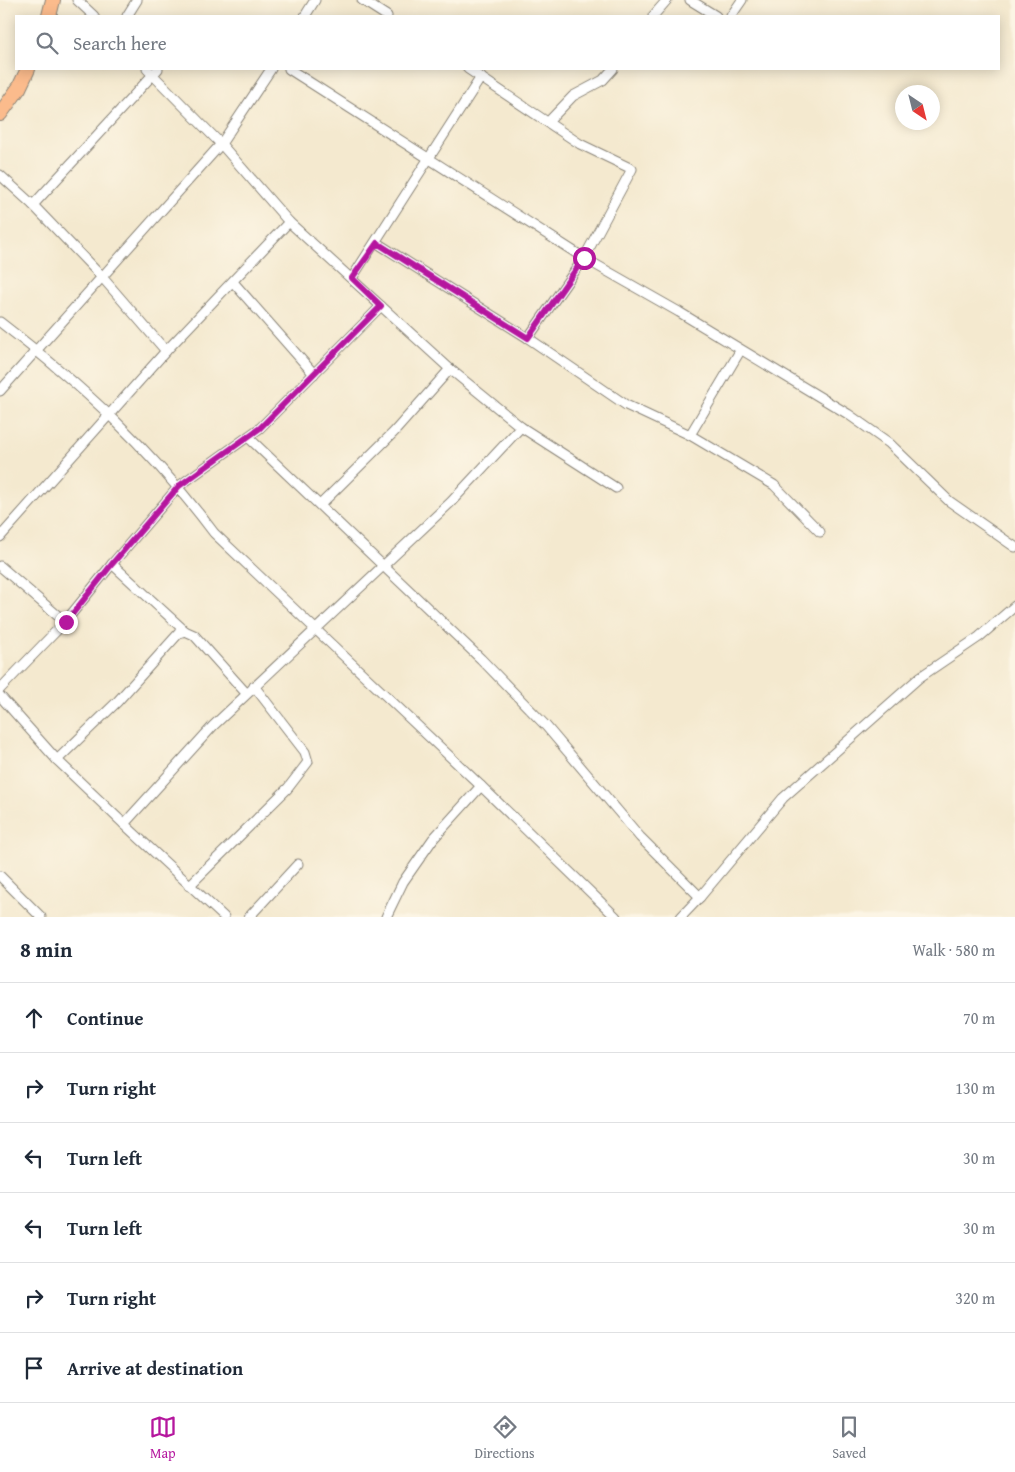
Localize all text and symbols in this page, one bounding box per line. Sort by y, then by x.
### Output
search box [15,15,1000,70]
icon: search [33,29,61,57]
text: Search here [73,29,167,57]
north arrow [895,85,940,130]
route start [573,247,596,270]
route end [55,611,78,634]
text: 8 min [20,934,72,965]
text: Walk · 580 m [912,938,995,962]
icon: ahead [20,1004,48,1032]
text: Continue [67,1004,144,1032]
text: 70 m [963,1006,995,1030]
icon: right [20,1074,48,1102]
text: Turn right [67,1074,156,1102]
text: 130 m [955,1076,995,1100]
icon: left [20,1144,48,1172]
text: Turn left [67,1144,142,1172]
text: 30 m [963,1146,995,1170]
icon: left [20,1214,48,1242]
text: Turn left [67,1214,142,1242]
text: 30 m [963,1216,995,1240]
icon: right [20,1284,48,1312]
text: Turn right [67,1284,156,1312]
text: 320 m [955,1286,995,1310]
icon: arrive [20,1354,48,1382]
text: Arrive at destination [67,1354,243,1382]
tab: Map [149,1413,177,1463]
tab: Directions [474,1413,535,1463]
tab: Saved [832,1413,866,1463]

